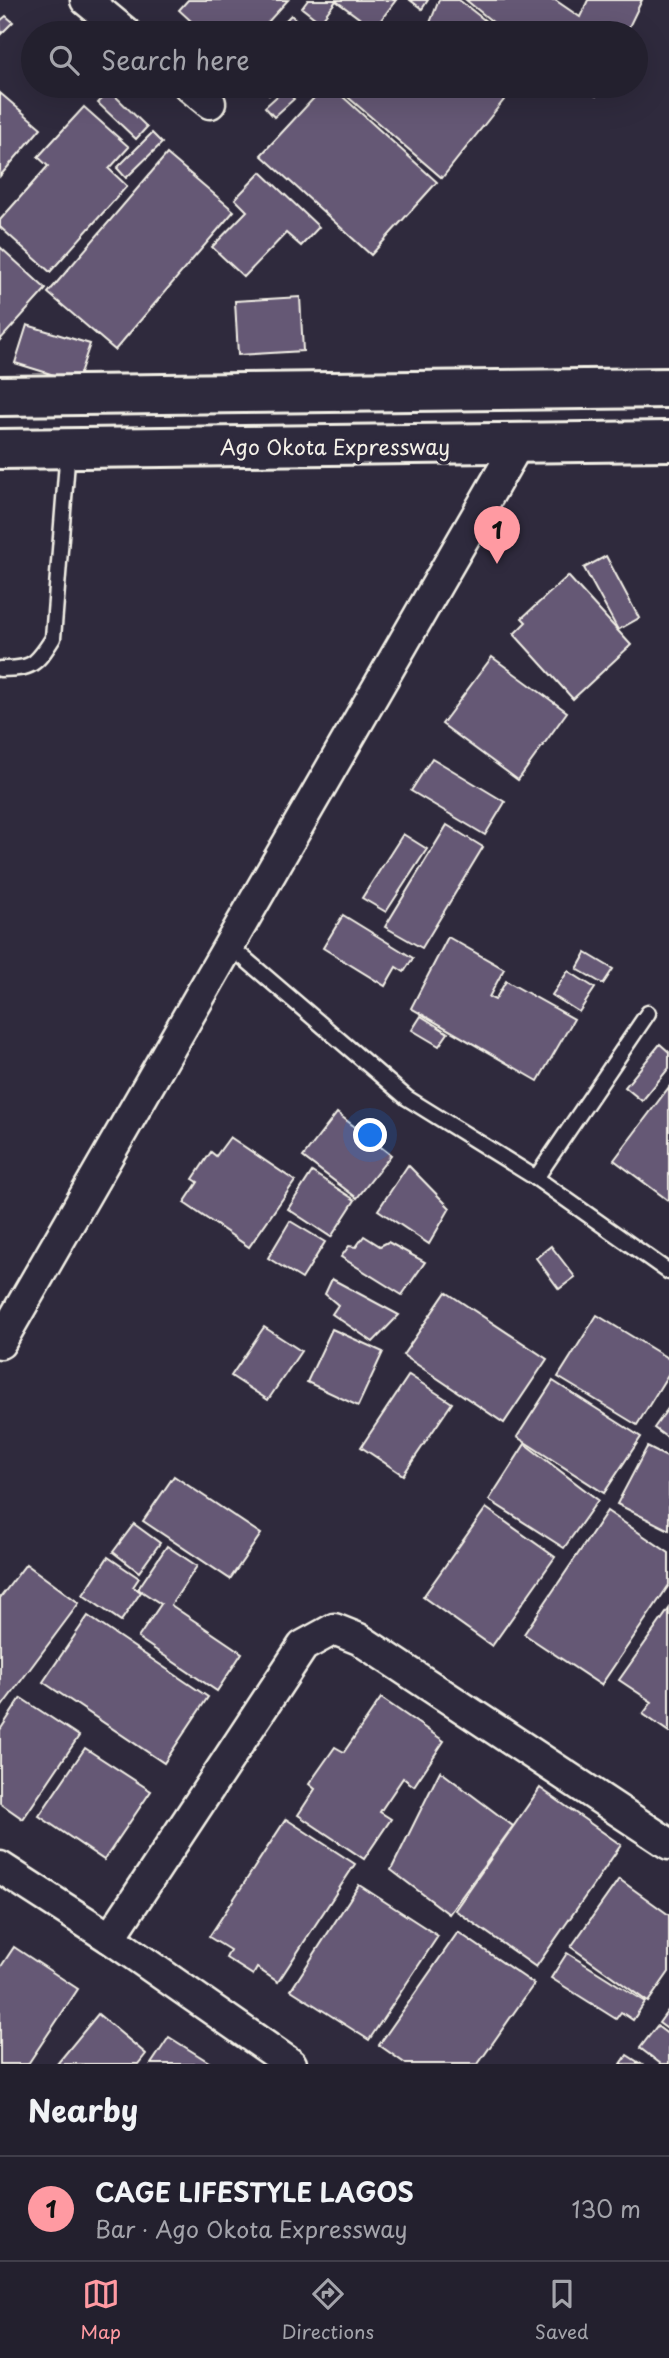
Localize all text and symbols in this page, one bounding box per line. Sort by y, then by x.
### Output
search box [21,21,648,98]
text: Search here [101,40,250,79]
icon: search [45,41,83,79]
street label: Ago Okota Expressway [220,430,450,462]
pin: 1 [474,506,520,564]
your location [353,1118,387,1152]
text: Nearby [28,2087,138,2132]
text: CAGE LIFESTYLE LAGOS [95,2172,414,2211]
text: 1 [46,2191,57,2226]
text: 130 m [571,2191,641,2226]
text: Bar · Ago Okota Expressway [95,2211,407,2246]
tab: Map [80,2275,121,2345]
tab: Directions [282,2275,374,2345]
tab: Saved [535,2275,589,2345]

